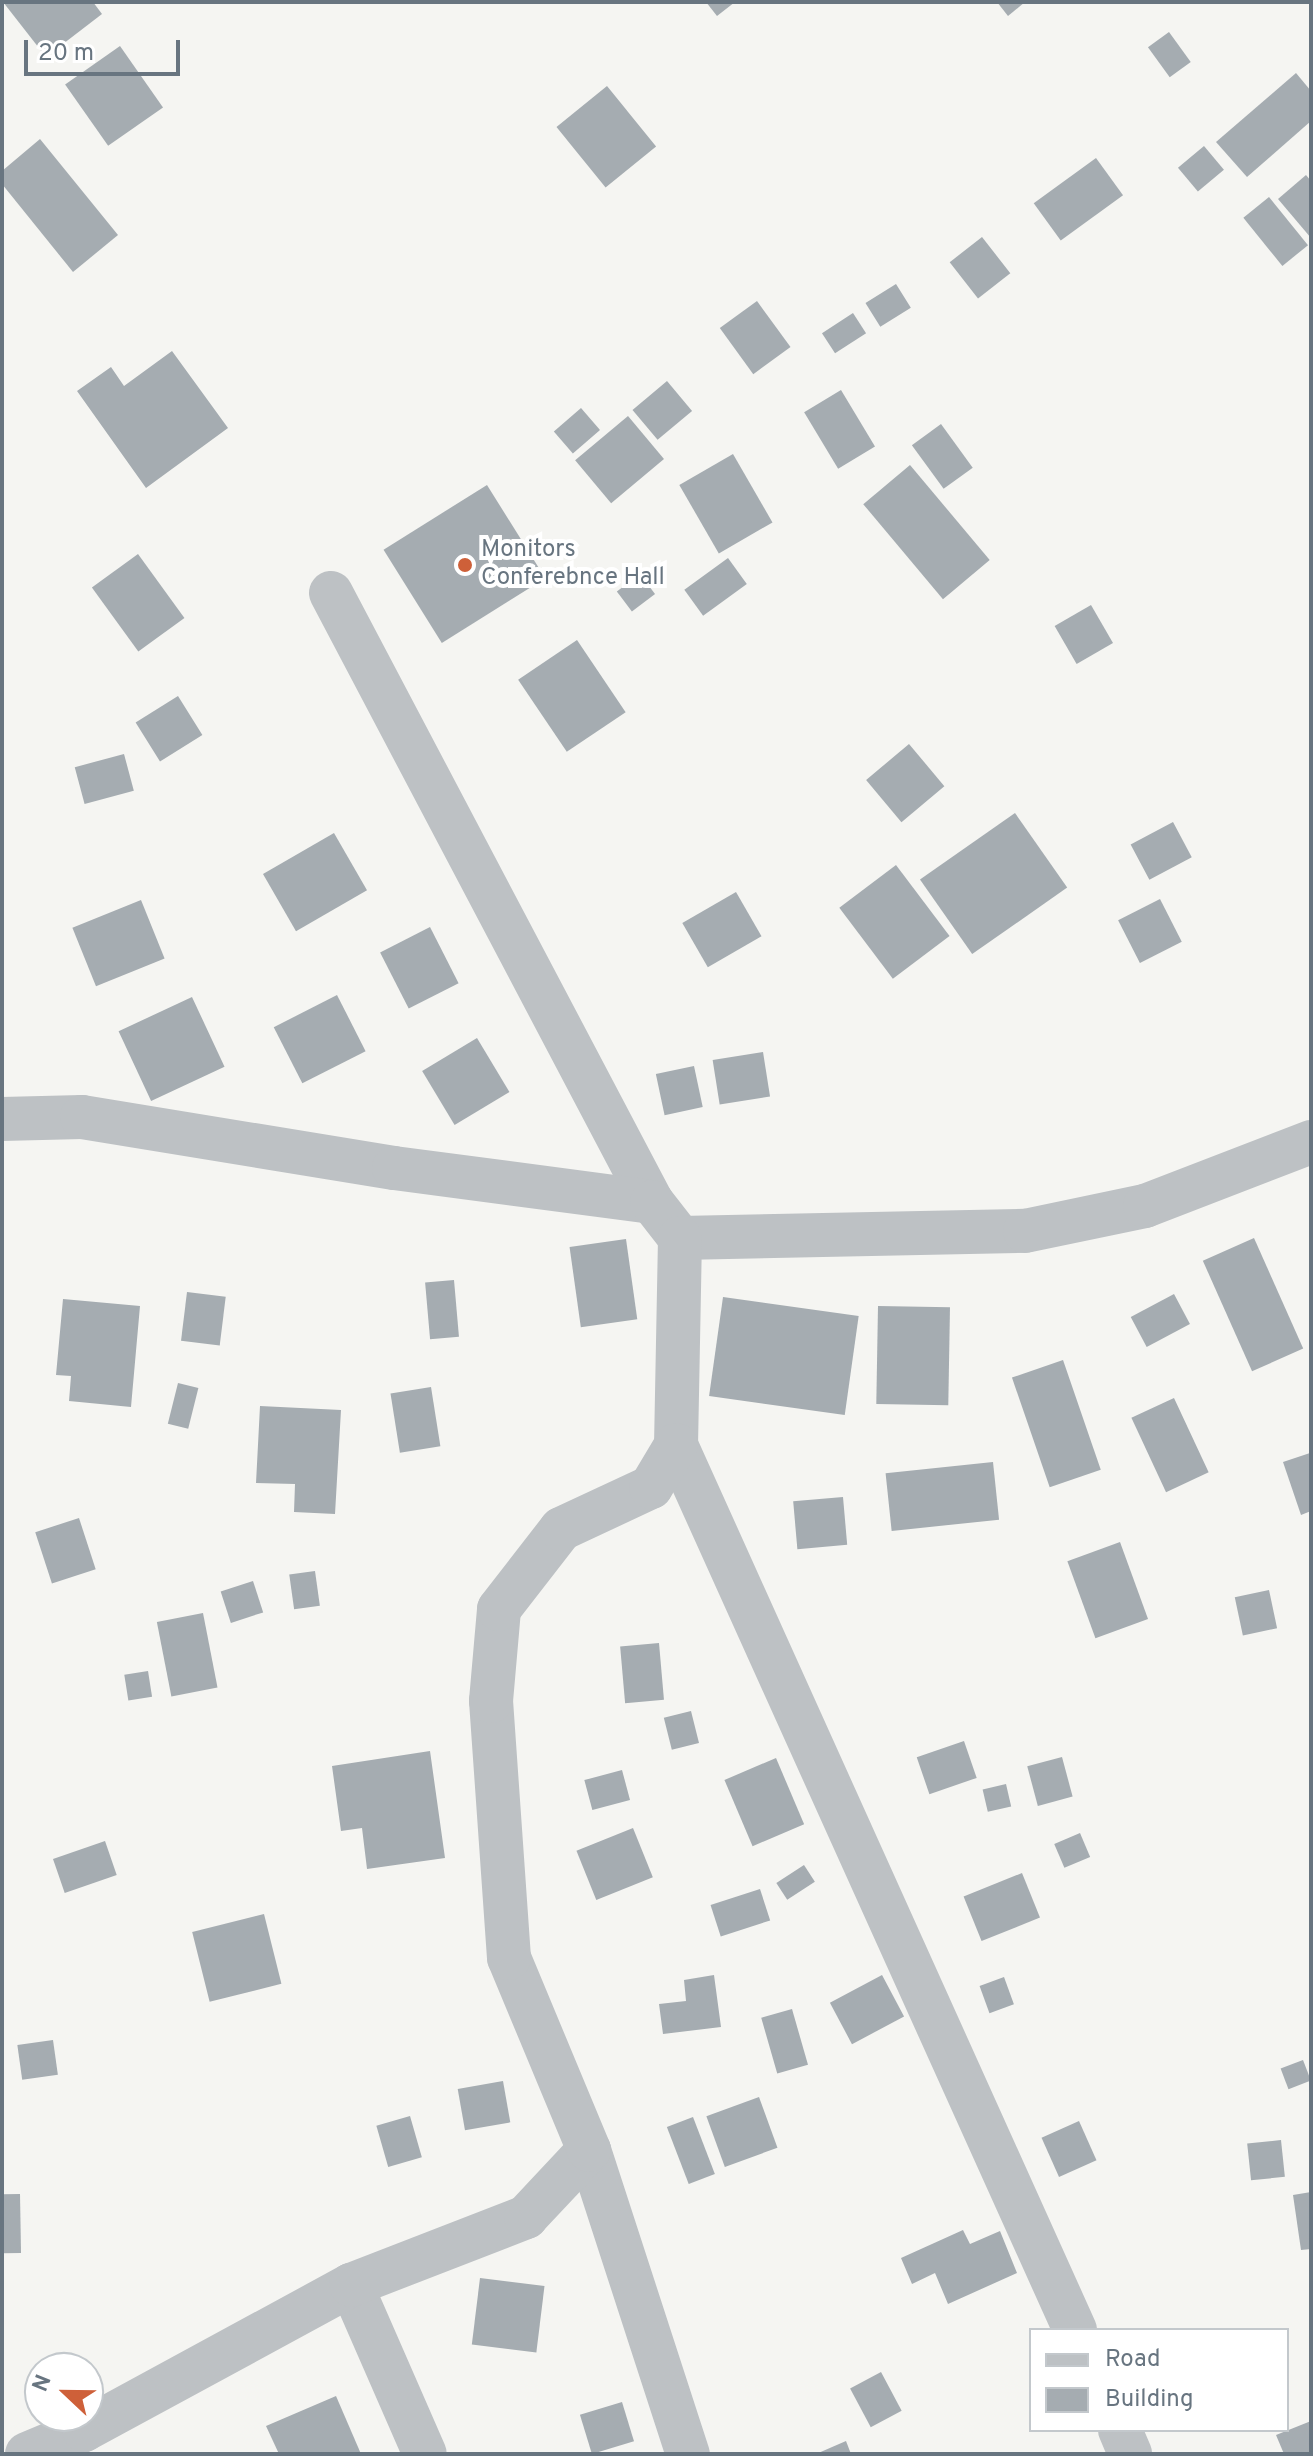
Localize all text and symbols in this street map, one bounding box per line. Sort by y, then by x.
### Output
scale bar [28,24,184,74]
text: 20 m [38,39,94,69]
place label: Monitors Conferebnce Hall [481,537,665,593]
marker: Monitors Conferebnce Hall [456,556,474,574]
legend [1029,2328,1289,2432]
text: Road [1105,2345,1161,2375]
north arrow [24,2352,104,2432]
text: N [28,2371,59,2396]
text: Building [1105,2385,1194,2415]

